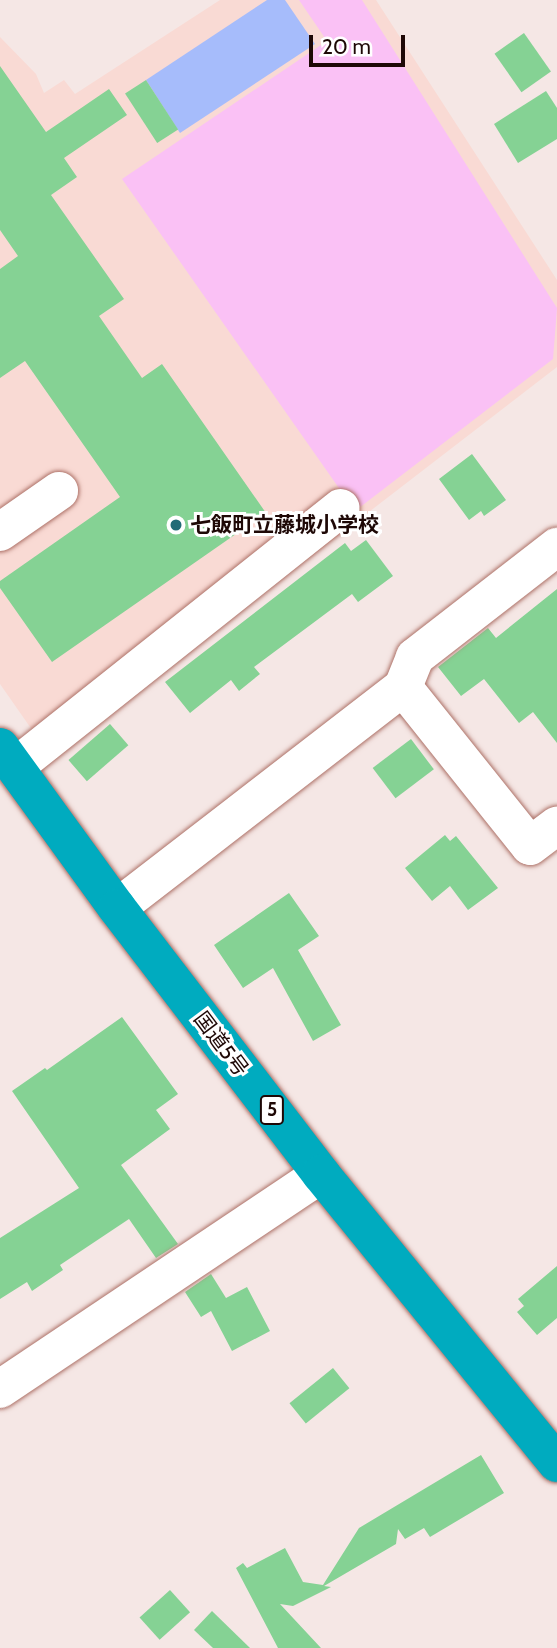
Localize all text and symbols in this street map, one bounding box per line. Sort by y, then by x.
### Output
scale bar [312,21,408,65]
text: 20 m [322,34,371,59]
place label: 七飯町立藤城小学校 [190,512,379,538]
marker: 七飯町立藤城小学校 [168,517,184,533]
street label: 国道5号 [189,1007,253,1081]
road number: 5 [260,1094,284,1126]

